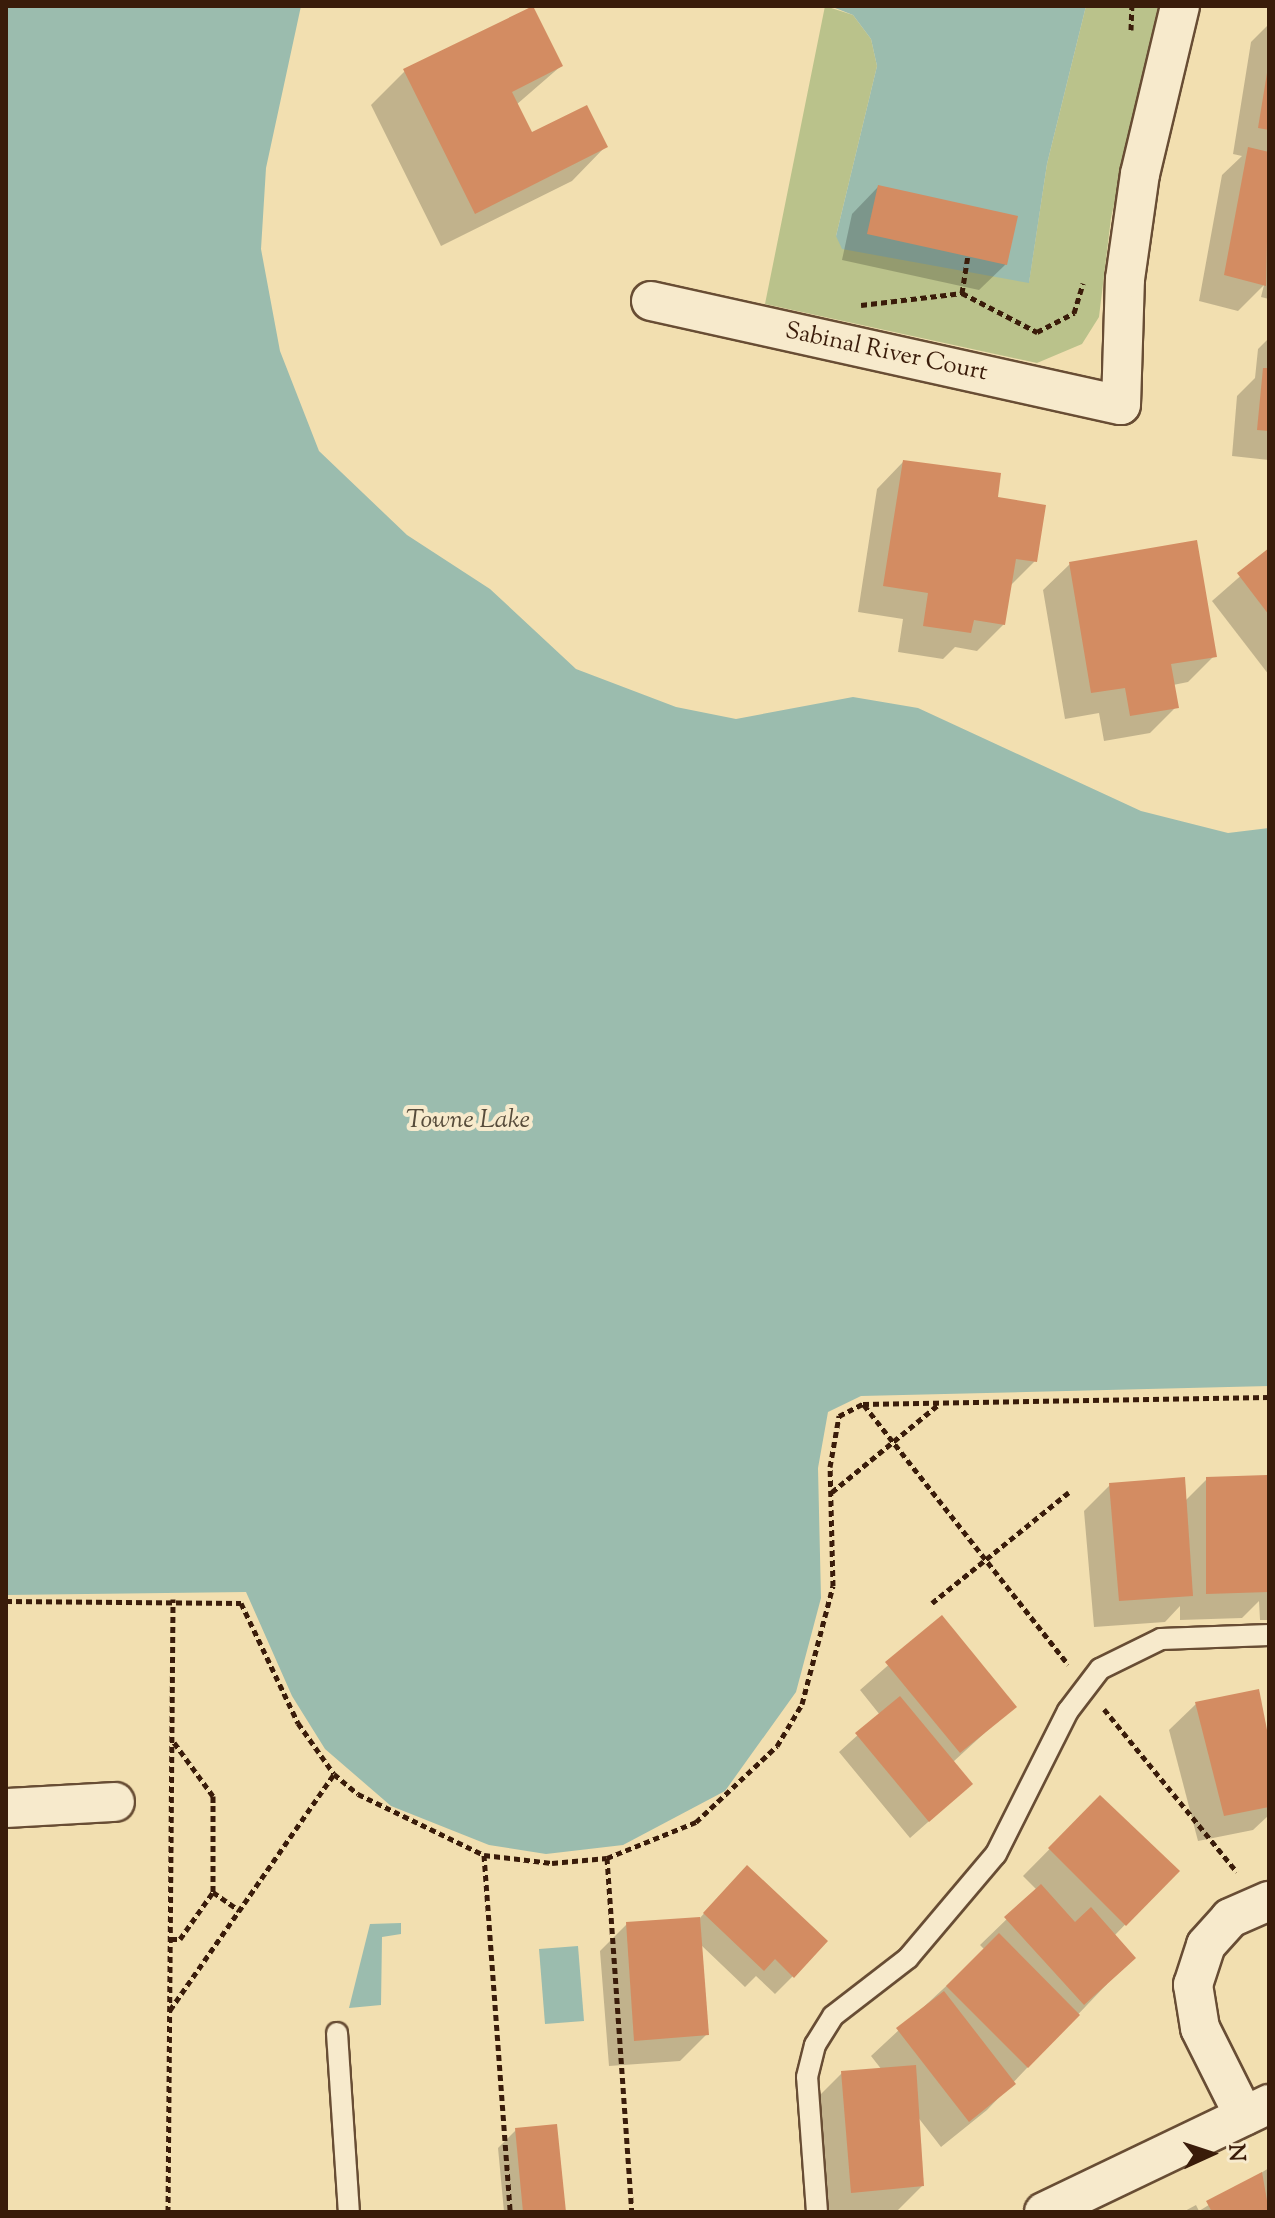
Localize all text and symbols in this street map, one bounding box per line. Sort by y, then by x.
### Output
street label: Sabinal River Court [782,317,990,389]
water label: Towne Lake [406,1105,530,1137]
north arrow [1171,2114,1251,2194]
text: N [1219,2143,1251,2162]

